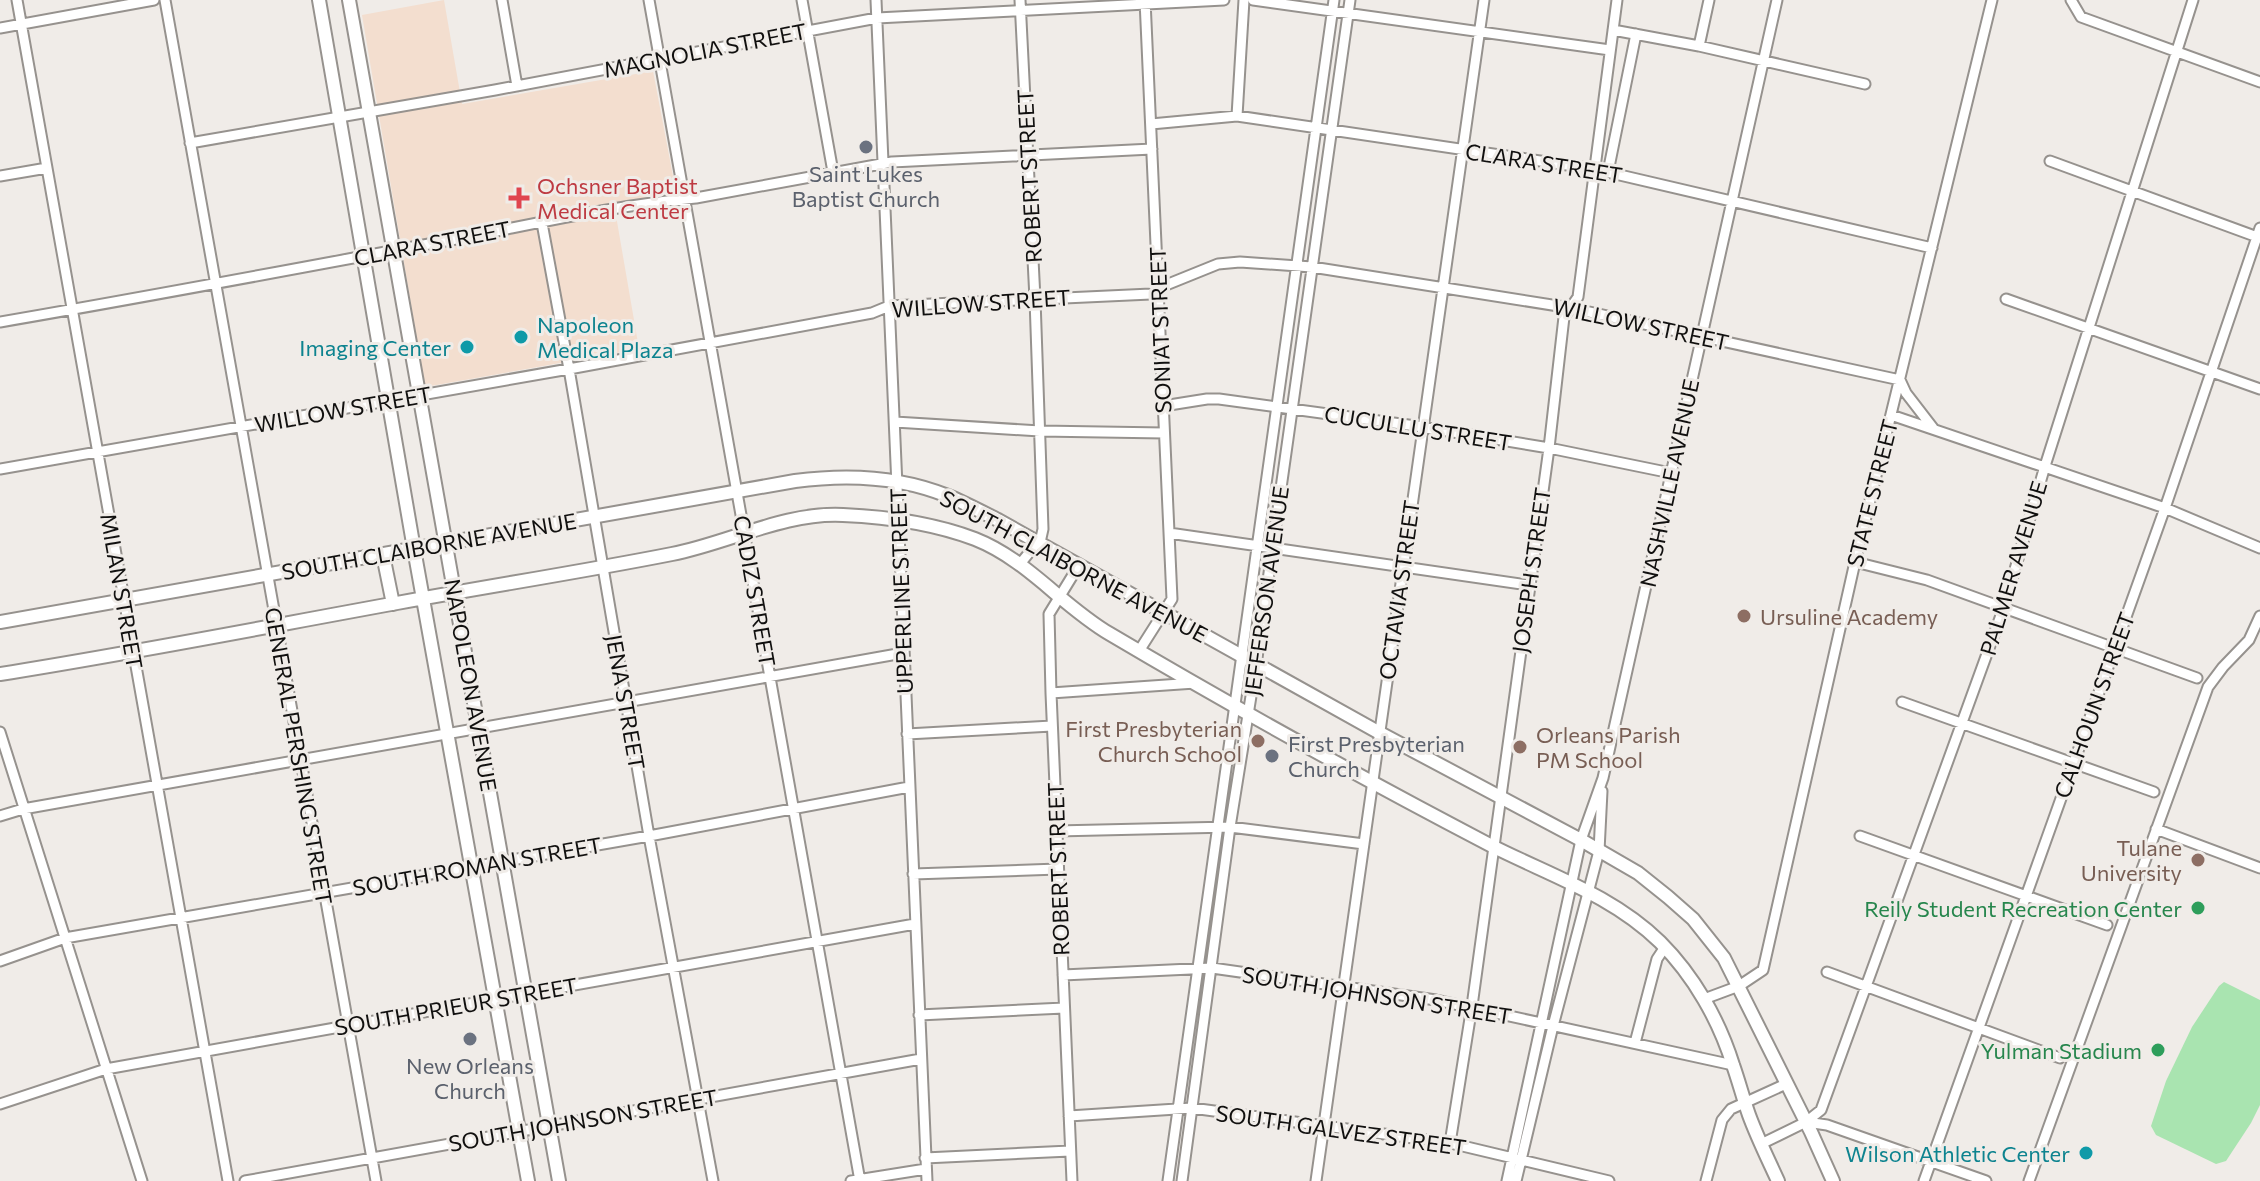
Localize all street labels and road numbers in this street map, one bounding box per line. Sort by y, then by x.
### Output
street label: MAGNOLIA STREET [601,17,809,83]
street label: ROBERT STREET [1011,88,1047,264]
street label: CLARA STREET [1464,137,1624,189]
street label: CLARA STREET [352,215,512,271]
street label: SONIAT STREET [1144,246,1176,414]
street label: WILLOW STREET [891,283,1071,323]
street label: WILLOW STREET [1551,292,1731,356]
street label: NASHVILLE AVENUE [1634,376,1704,590]
street label: WILLOW STREET [252,380,434,438]
street label: CUCULLU STREET [1322,400,1514,456]
street label: STATE STREET [1841,416,1903,570]
street label: PALMER AVENUE [1974,478,2052,658]
street label: SOUTH CLAIBORNE AVENUE [936,484,1212,648]
street label: JEFFERSON AVENUE [1238,484,1294,698]
street label: JOSEPH STREET [1506,486,1556,654]
street label: UPPERLINE STREET [884,488,918,694]
street label: OCTAVIA STREET [1373,498,1425,682]
street label: SOUTH CLAIBORNE AVENUE [279,507,579,585]
street label: MILAN STREET [95,511,149,671]
street label: CADIZ STREET [728,513,782,669]
street label: NAPOLEON AVENUE [439,577,503,793]
street label: GENERAL PERSHING STREET [260,605,338,907]
street label: CALHOUN STREET [2048,608,2140,802]
street label: JENA STREET [601,632,651,772]
street label: ROBERT STREET [1041,782,1075,956]
street label: SOUTH ROMAN STREET [350,831,604,901]
street label: SOUTH JOHNSON STREET [1240,960,1514,1030]
street label: SOUTH PRIEUR STREET [332,971,580,1041]
street label: SOUTH JOHNSON STREET [446,1083,720,1157]
street label: SOUTH GALVEZ STREET [1214,1099,1468,1161]

